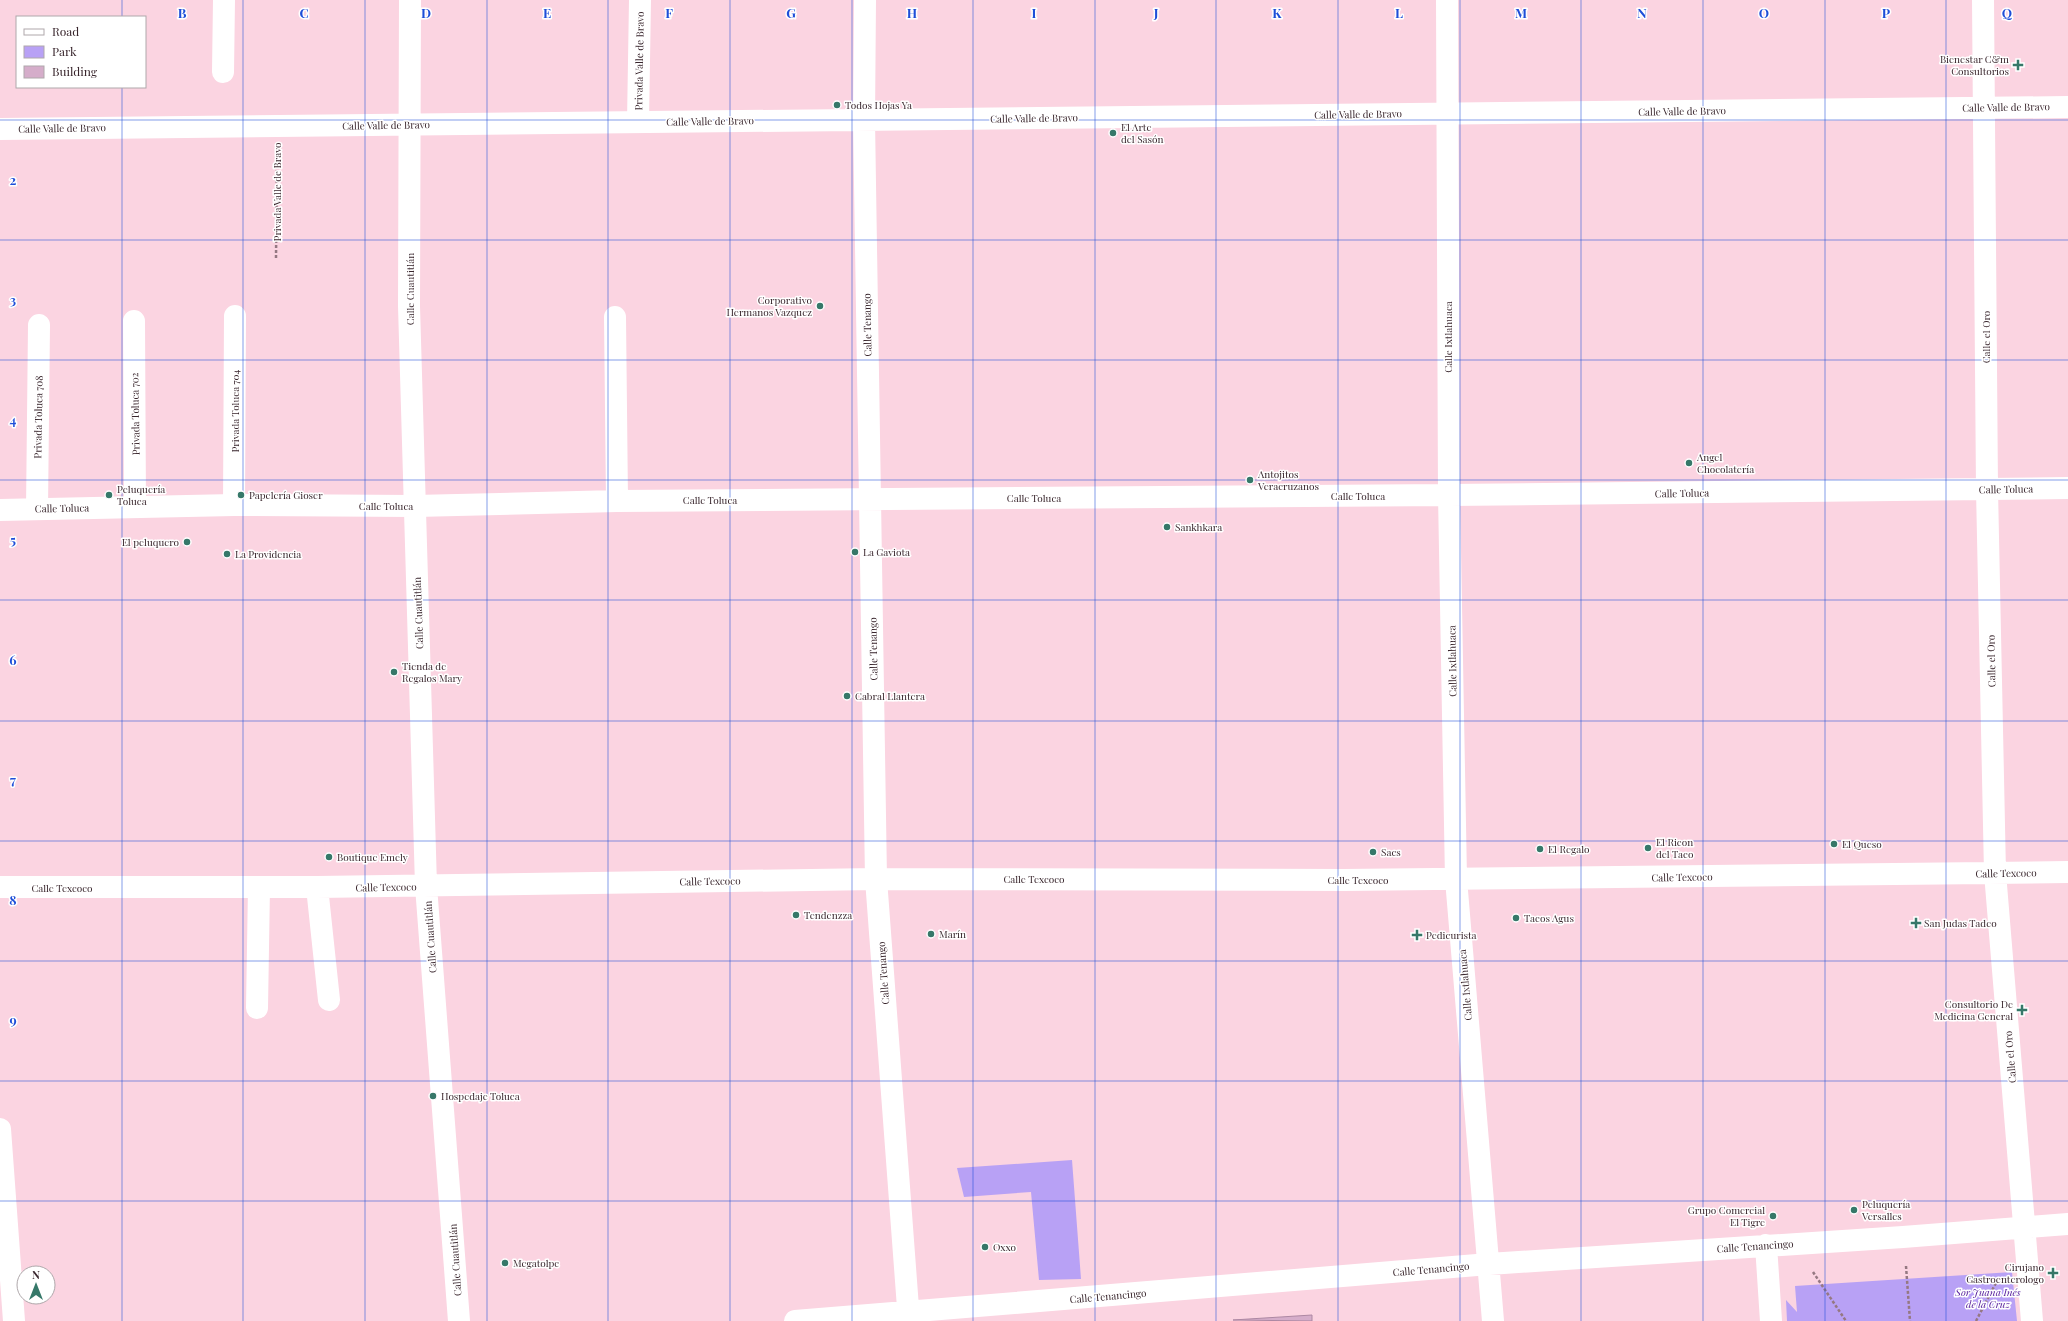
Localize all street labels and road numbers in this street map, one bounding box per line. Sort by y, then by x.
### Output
street label: Privada Valle de Bravo [631,11,647,111]
street label: Calle Valle de Bravo [1962,99,2050,115]
street label: Calle Valle de Bravo [1638,103,1726,119]
street label: Calle Valle de Bravo [1314,106,1402,122]
street label: Calle Valle de Bravo [990,110,1078,126]
street label: Calle Valle de Bravo [666,113,754,129]
street label: Calle Valle de Bravo [342,117,430,133]
street label: Calle Valle de Bravo [18,120,106,136]
street label: Privada Valle de Bravo [270,142,284,241]
street label: Calle Cuautitlán [403,253,417,325]
street label: Calle Tenango [859,293,875,357]
street label: Calle Ixtlahuaca [1441,301,1455,373]
street label: Calle el Oro [1979,310,1993,363]
street label: Privada Toluca 704 [228,369,242,453]
street label: Privada Toluca 702 [127,372,143,456]
street label: Privada Toluca 708 [30,375,46,459]
street label: Calle Toluca [1979,482,2033,496]
street label: Calle Toluca [1655,486,1709,500]
street label: Calle Toluca [1331,489,1385,503]
street label: Calle Toluca [1007,491,1061,505]
street label: Calle Toluca [683,493,737,507]
street label: Calle Toluca [359,499,413,513]
street label: Calle Toluca [35,501,89,515]
street label: Calle Cuautitlán [410,577,426,649]
street label: Calle Tenango [865,617,881,681]
street label: Calle Ixtlahuaca [1444,625,1460,697]
street label: Calle el Oro [1984,634,1998,687]
street label: Calle Texcoco [1975,865,2037,881]
street label: Calle Texcoco [1651,869,1713,885]
street label: Calle Texcoco [1003,872,1065,886]
street label: Calle Texcoco [679,873,741,889]
street label: Calle Texcoco [1327,873,1389,887]
street label: Calle Texcoco [355,879,417,895]
street label: Calle Texcoco [31,881,93,895]
street label: Calle Cuautitlán [420,900,440,974]
street label: Calle Tenango [874,941,892,1005]
street label: Calle Ixtlahuaca [1455,949,1475,1021]
street label: Calle el Oro [2001,1030,2019,1084]
street label: Calle Cuautitlán [445,1223,465,1297]
street label: Calle Tenancingo [1716,1236,1794,1256]
street label: Calle Tenancingo [1392,1259,1470,1279]
street label: Calle Tenancingo [1069,1286,1147,1306]

